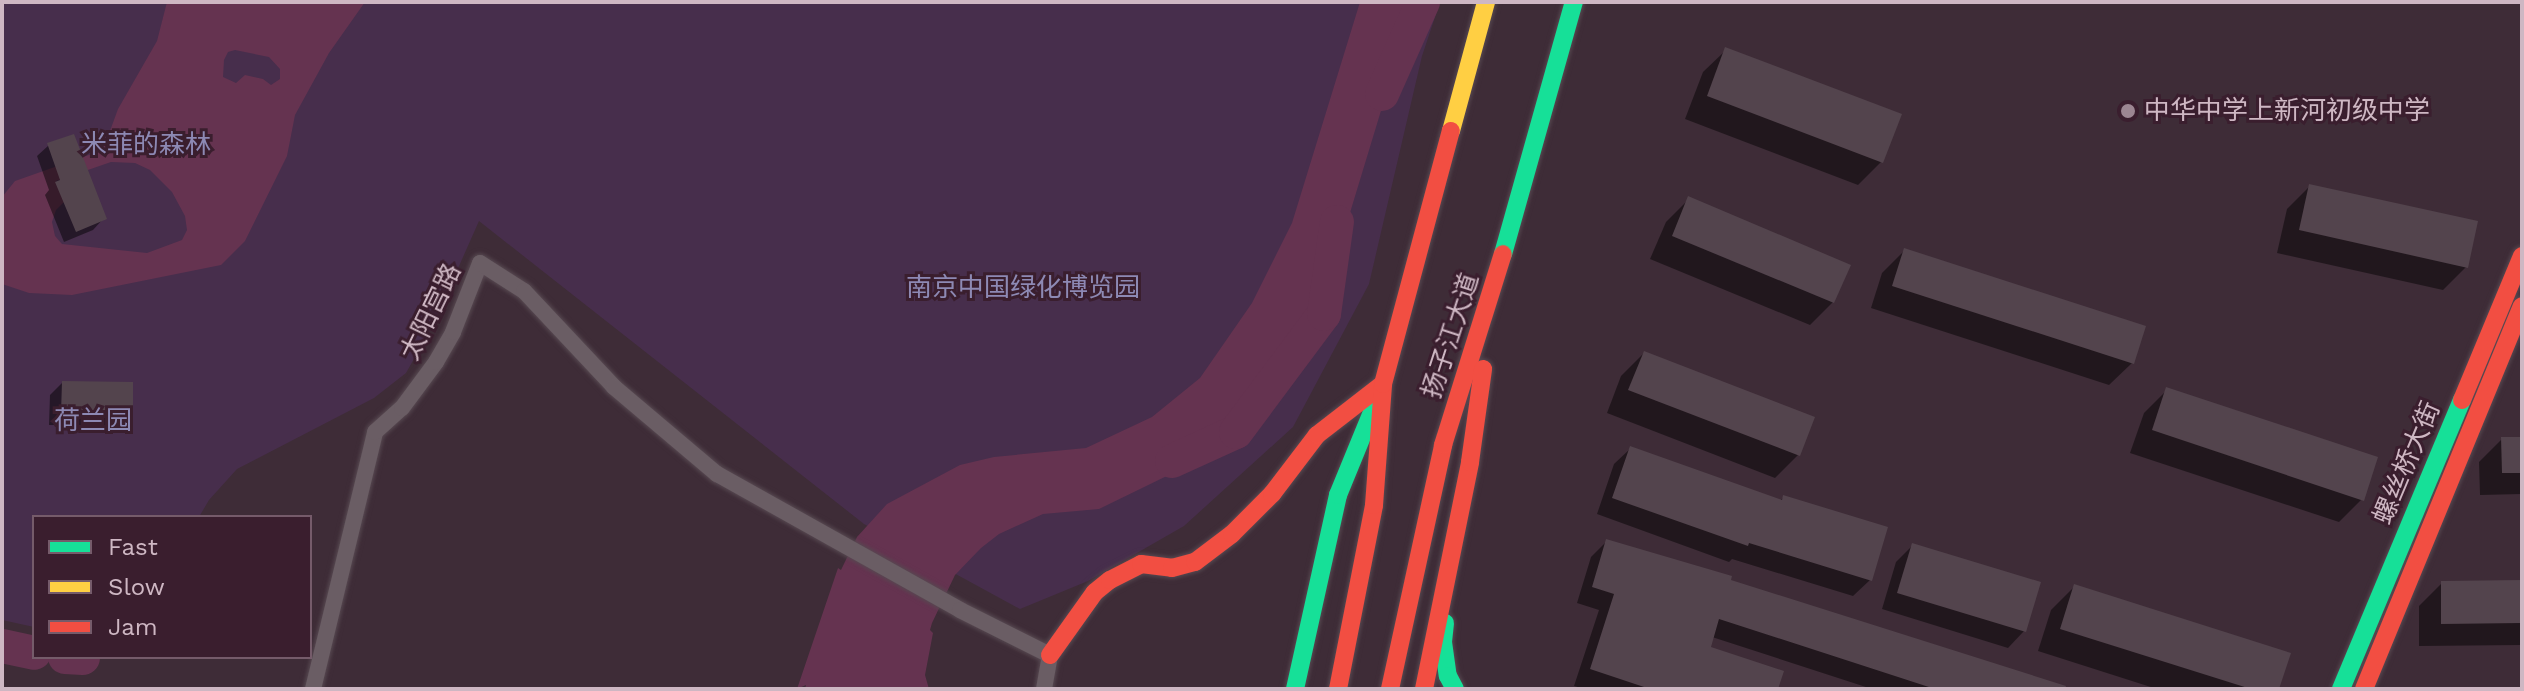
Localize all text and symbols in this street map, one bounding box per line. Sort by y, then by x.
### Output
place label: 中华中学上新河初级中学 [2144,95,2430,127]
marker: 中华中学上新河初级中学 [2119,102,2137,120]
park label: 米菲的森林 [81,129,211,161]
street label: 太阳宫路 [394,258,468,366]
street label: 扬子江大道 [1416,269,1486,403]
park label: 南京中国绿化博览园 [906,272,1140,304]
street label: 螺丝桥大街 [2367,397,2447,529]
park label: 荷兰园 [54,405,132,437]
legend [32,515,312,659]
text: Fast [108,533,158,561]
text: Slow [108,573,165,601]
text: Jam [108,613,158,641]

